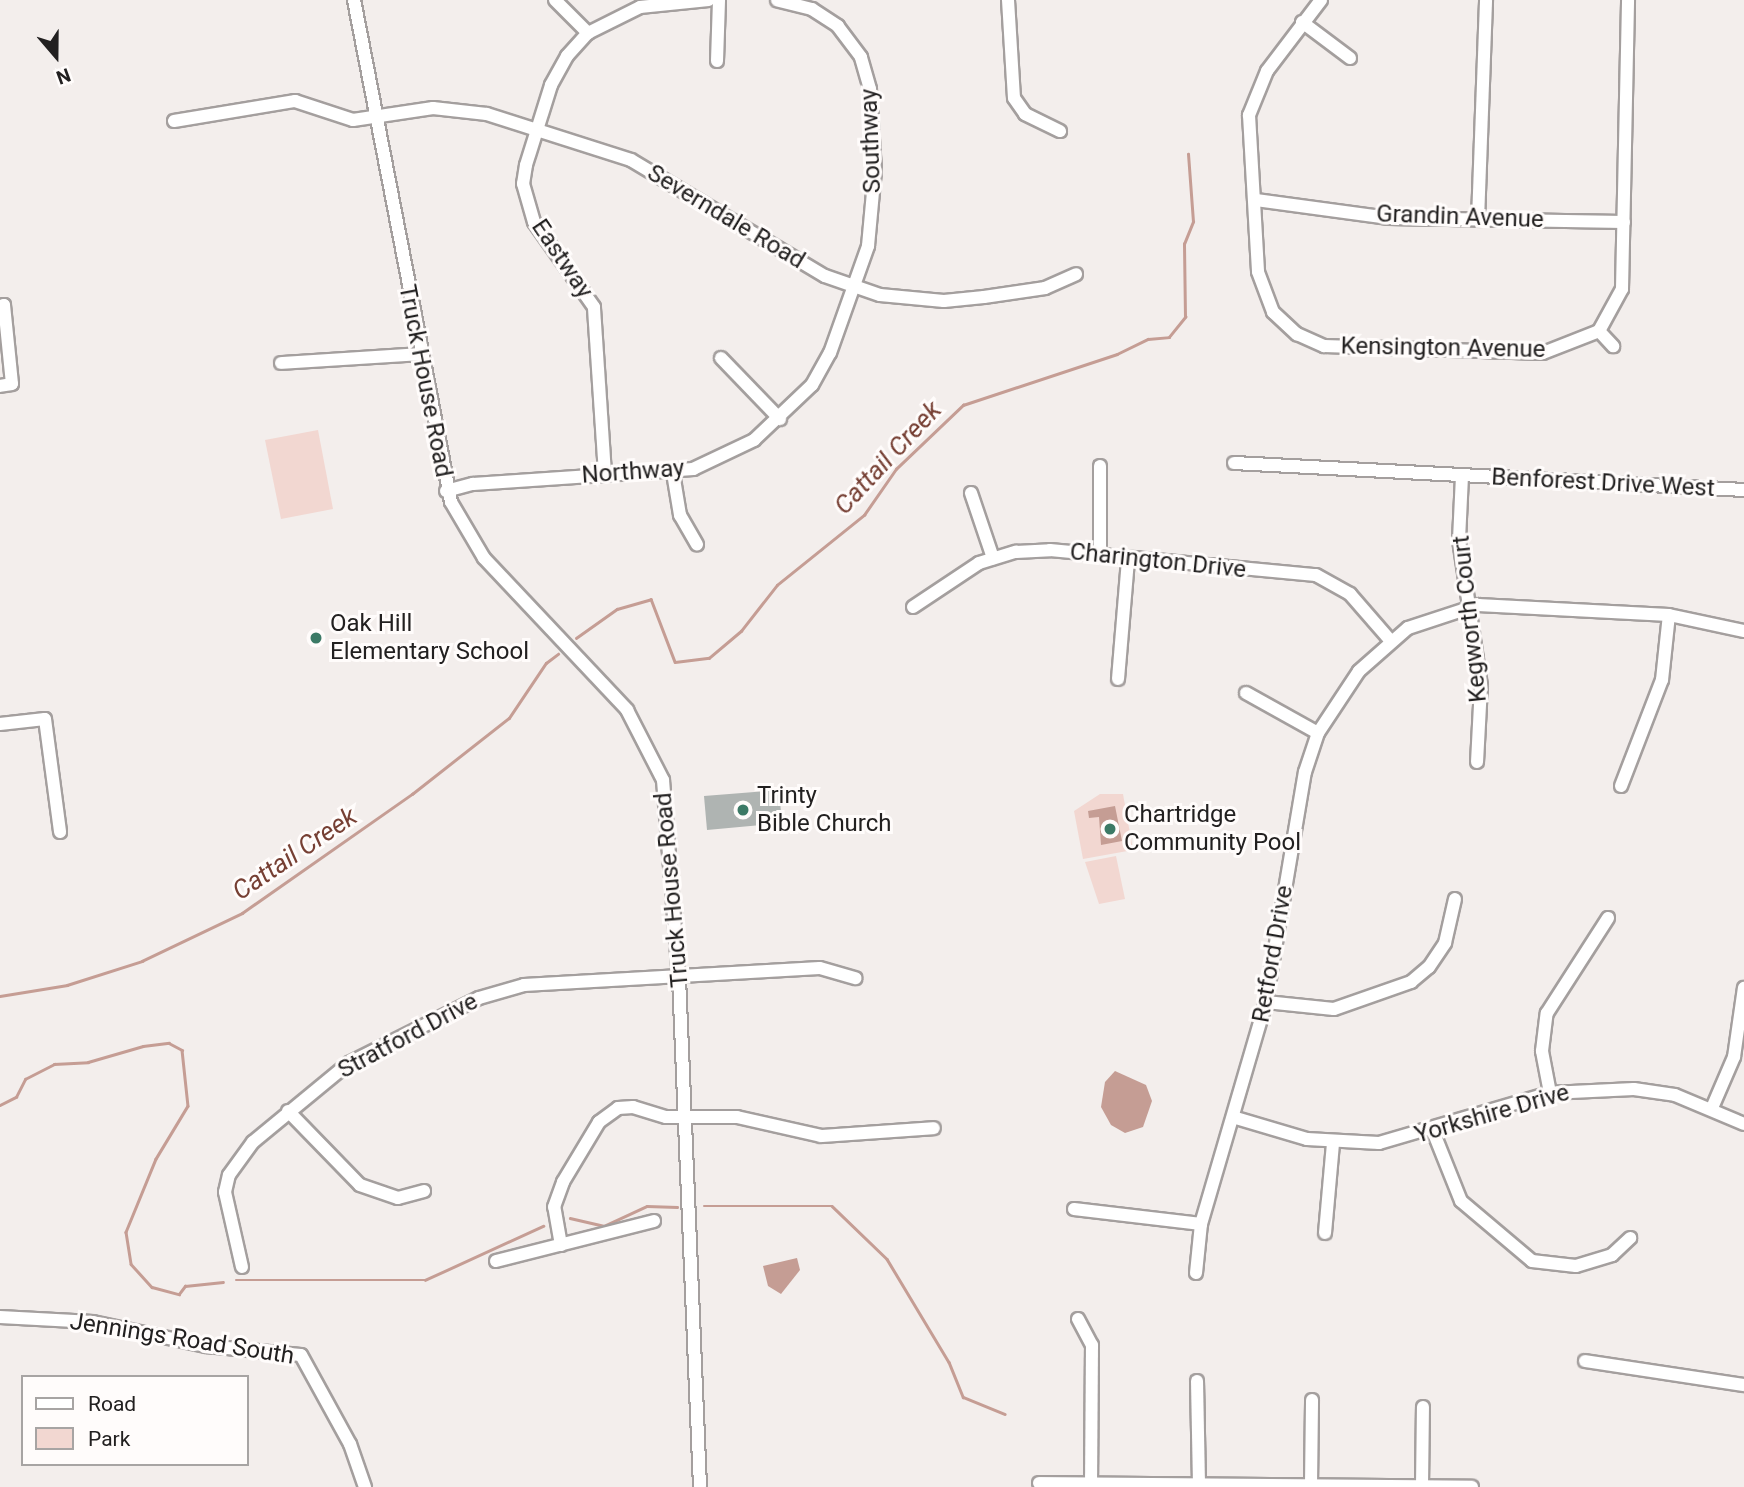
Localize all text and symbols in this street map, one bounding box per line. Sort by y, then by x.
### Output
north arrow [21,21,91,91]
text: N [53,63,74,89]
street label: Southway [855,88,887,194]
street label: Severndale Road [642,159,810,275]
street label: Grandin Avenue [1376,200,1544,234]
street label: Eastway [525,214,599,304]
street label: Truck House Road [392,282,458,480]
street label: Kensington Avenue [1340,332,1546,364]
water label: Cattail Creek [828,395,948,521]
street label: Northway [581,454,685,490]
street label: Benforest Drive West [1491,463,1715,503]
street label: Kegworth Court [1447,534,1493,704]
street label: Charington Drive [1068,537,1248,585]
place label: Oak Hill Elementary School [330,610,529,666]
marker: Oak Hill Elementary School [308,630,324,646]
place label: Trinty Bible Church [757,782,892,838]
street label: Truck House Road [649,791,695,989]
water label: Cattail Creek [227,801,363,907]
place label: Chartridge Community Pool [1124,801,1301,857]
marker: Trinty Bible Church [735,802,751,818]
marker: Chartridge Community Pool [1102,821,1118,837]
street label: Retford Drive [1247,883,1299,1025]
street label: Stratford Drive [333,987,483,1085]
street label: Yorkshire Drive [1411,1078,1573,1150]
street label: Jennings Road South [68,1307,296,1371]
legend [21,1375,248,1466]
text: Road [88,1392,136,1416]
text: Park [88,1427,130,1451]

